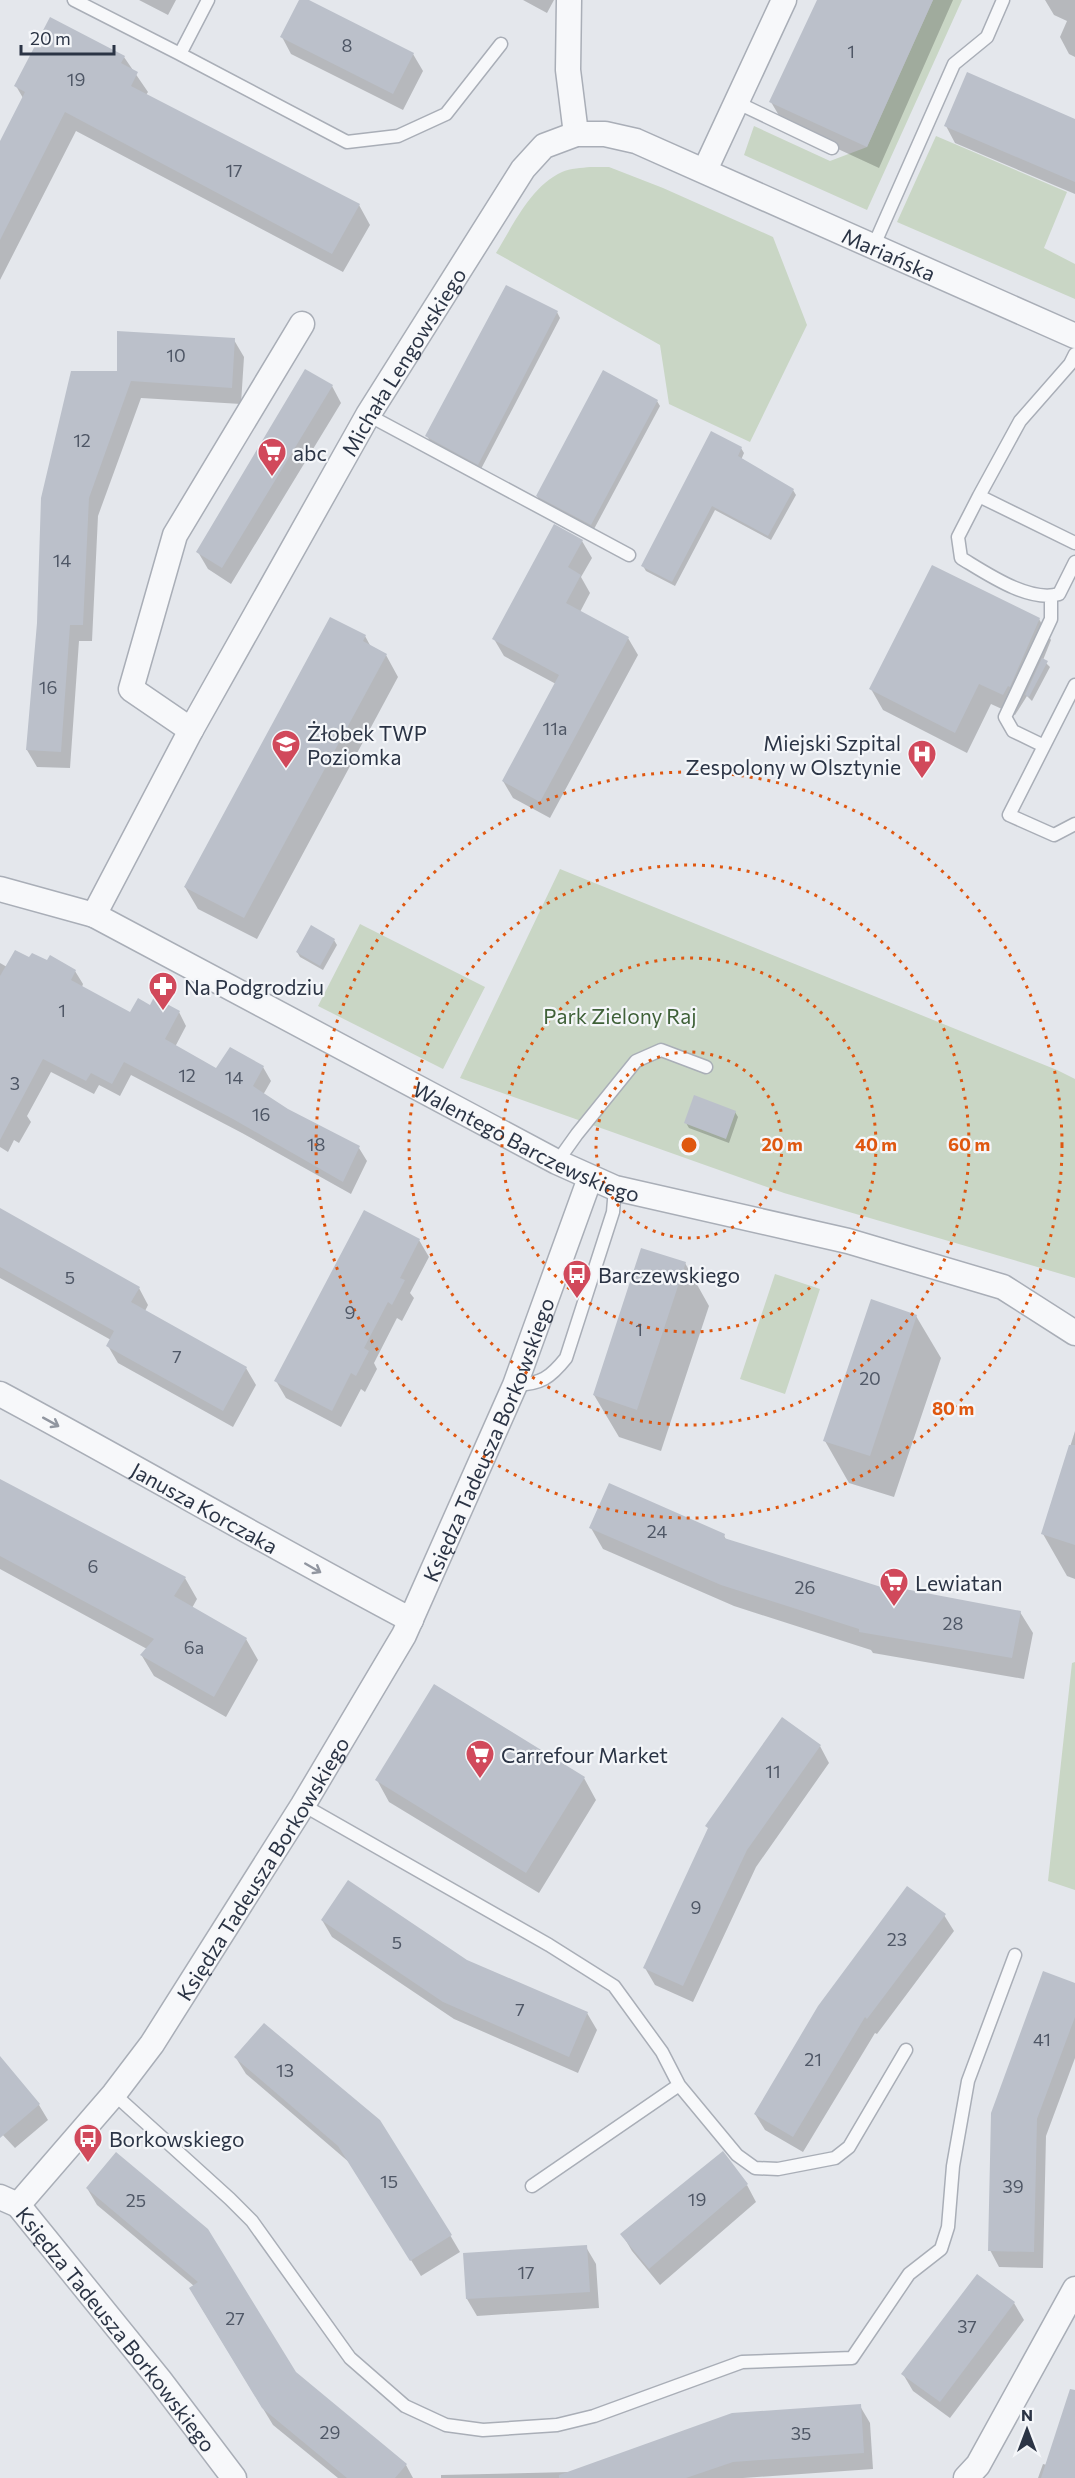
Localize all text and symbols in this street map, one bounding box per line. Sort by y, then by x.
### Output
scale bar [21,18,114,56]
text: 20 m [30,27,71,49]
house number: 8 [342,34,353,56]
house number: 1 [847,40,855,62]
house number: 19 [67,68,85,90]
house number: 17 [225,159,243,181]
street label: Mariańska [838,222,940,285]
street label: Michała Lengowskiego [335,263,470,460]
house number: 10 [166,344,186,366]
house number: 12 [73,429,91,451]
supermarket icon: abc [256,436,288,478]
place label: abc [293,440,327,465]
house number: 14 [53,549,71,571]
house number: 16 [39,676,57,698]
house number: 11a [543,717,567,739]
place label: Żłobek TWP Poziomka [307,720,427,769]
school or university icon: Żłobek TWP Poziomka [270,728,302,770]
place label: Miejski Szpital Zespolony w Olsztynie [685,730,901,779]
hospital icon: Miejski Szpital Zespolony w Olsztynie [906,738,938,780]
pharmacy icon: Na Podgrodziu [147,970,179,1012]
place label: Na Podgrodziu [184,974,324,999]
house number: 1 [58,999,66,1021]
park label: Park Zielony Raj [543,1003,697,1028]
house number: 12 [178,1064,196,1086]
house number: 14 [225,1066,243,1088]
house number: 3 [10,1072,20,1094]
street label: Walentego Barczewskiego [409,1075,642,1206]
house number: 16 [252,1103,270,1125]
house number: 18 [307,1133,325,1155]
text: 20 m [761,1133,803,1155]
text: 40 m [855,1133,897,1155]
text: 60 m [948,1133,990,1155]
centre of rings [679,1135,699,1155]
bus stop icon: Barczewskiego [561,1258,593,1300]
place label: Barczewskiego [598,1262,740,1287]
house number: 5 [65,1266,75,1288]
street label: Księdza Tadeusza Borkowskiego [417,1294,558,1585]
house number: 9 [345,1301,355,1323]
house number: 1 [635,1318,643,1340]
house number: 7 [172,1345,182,1367]
house number: 20 [859,1367,881,1389]
text: 80 m [932,1397,974,1419]
one-way arrow [42,1417,60,1428]
street label: Janusza Korczaka [127,1456,283,1558]
house number: 24 [647,1520,667,1542]
house number: 6 [88,1555,98,1577]
one-way arrow [304,1563,322,1574]
supermarket icon: Lewiatan [878,1566,910,1608]
place label: Lewiatan [915,1570,1003,1595]
house number: 26 [795,1576,815,1598]
house number: 28 [943,1612,964,1634]
house number: 6a [184,1636,204,1658]
street label: Księdza Tadeusza Borkowskiego [171,1732,353,2005]
supermarket icon: Carrefour Market [464,1738,496,1780]
place label: Carrefour Market [501,1742,668,1767]
house number: 11 [765,1760,781,1782]
house number: 9 [691,1896,701,1918]
house number: 23 [887,1928,907,1950]
house number: 5 [392,1931,402,1953]
house number: 7 [515,1998,525,2020]
house number: 41 [1033,2028,1051,2050]
house number: 21 [804,2048,822,2070]
house number: 13 [276,2059,294,2081]
bus stop icon: Borkowskiego [72,2122,104,2164]
place label: Borkowskiego [109,2126,244,2151]
house number: 15 [380,2170,398,2192]
house number: 39 [1002,2175,1024,2197]
house number: 19 [688,2188,706,2210]
house number: 25 [126,2189,146,2211]
street label: Księdza Tadeusza Borkowskiego [12,2201,222,2456]
house number: 17 [517,2261,535,2283]
house number: 27 [225,2307,245,2329]
house number: 37 [957,2315,977,2337]
north arrow [997,2400,1057,2460]
text: N [1021,2405,1033,2424]
house number: 29 [320,2421,340,2443]
house number: 35 [791,2422,811,2444]

